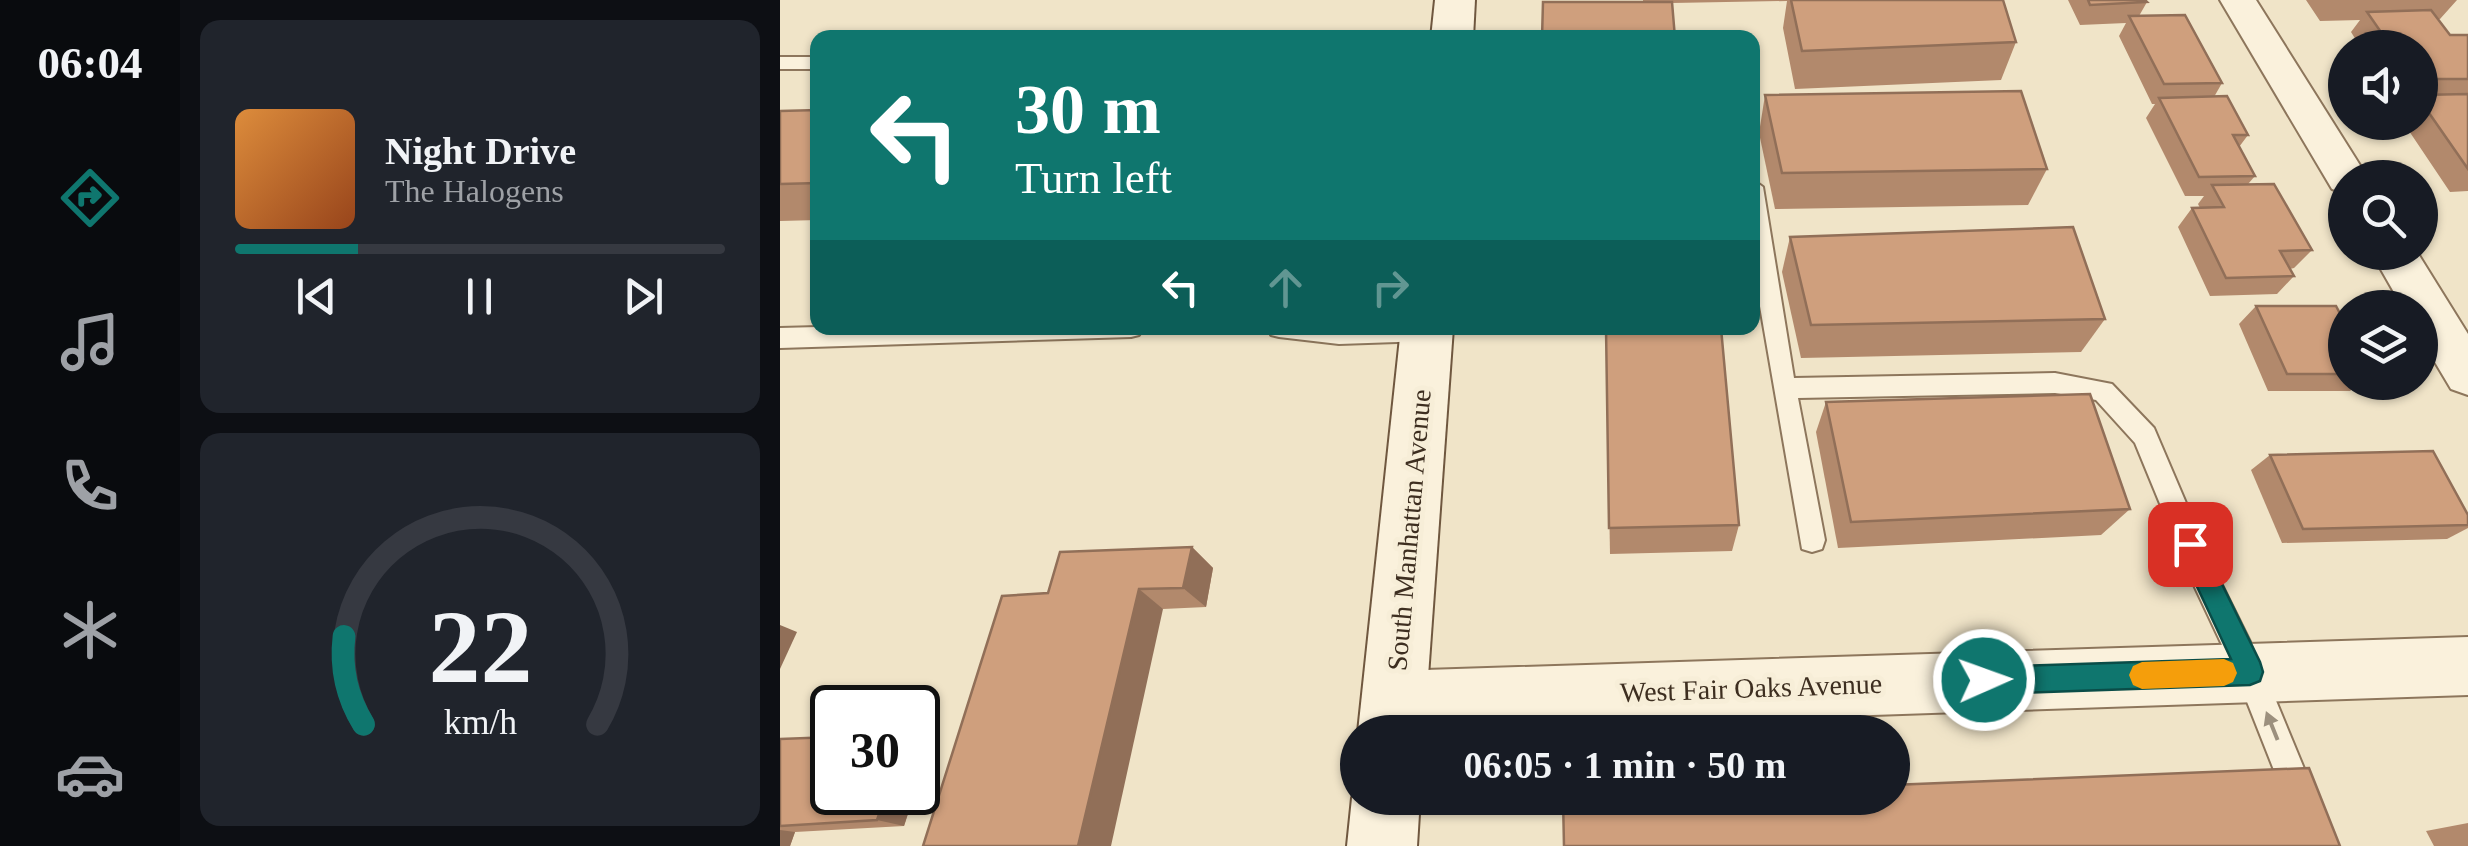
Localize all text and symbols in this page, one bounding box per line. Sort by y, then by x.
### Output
map controls [2328,30,2438,400]
button: sound [2328,30,2438,140]
text: 06:04 [38,38,143,88]
icon: left [850,70,980,200]
text: 30 m [1015,71,1161,148]
text: Night Drive [385,130,576,172]
text: Turn left [1015,153,1172,203]
button: search [2328,160,2438,270]
icon: directions [55,163,125,233]
text: The Halogens [385,173,564,209]
icon: left [1153,260,1208,315]
icon: ahead [1258,260,1313,315]
icon: right [1363,260,1418,315]
icon: previous [289,269,344,324]
icon: pause [452,269,507,324]
icon: next [616,269,671,324]
button: layers [2328,290,2438,400]
icon: music [55,307,125,377]
street label: South Manhattan Avenue [1381,388,1437,672]
icon: phone [55,451,125,521]
pin [2148,502,2233,587]
icon: arrive [2163,517,2218,572]
text: 22 [428,589,532,704]
icon: climate [55,595,125,665]
position arrow [1932,628,2036,732]
street label: West Fair Oaks Avenue [1619,668,1883,708]
speed limit sign: 30 [810,685,940,815]
text: km/h [443,702,517,742]
one-way arrow [2264,711,2280,741]
icon: car [55,739,125,809]
text: 06:05 · 1 min · 50 m [1464,744,1787,786]

